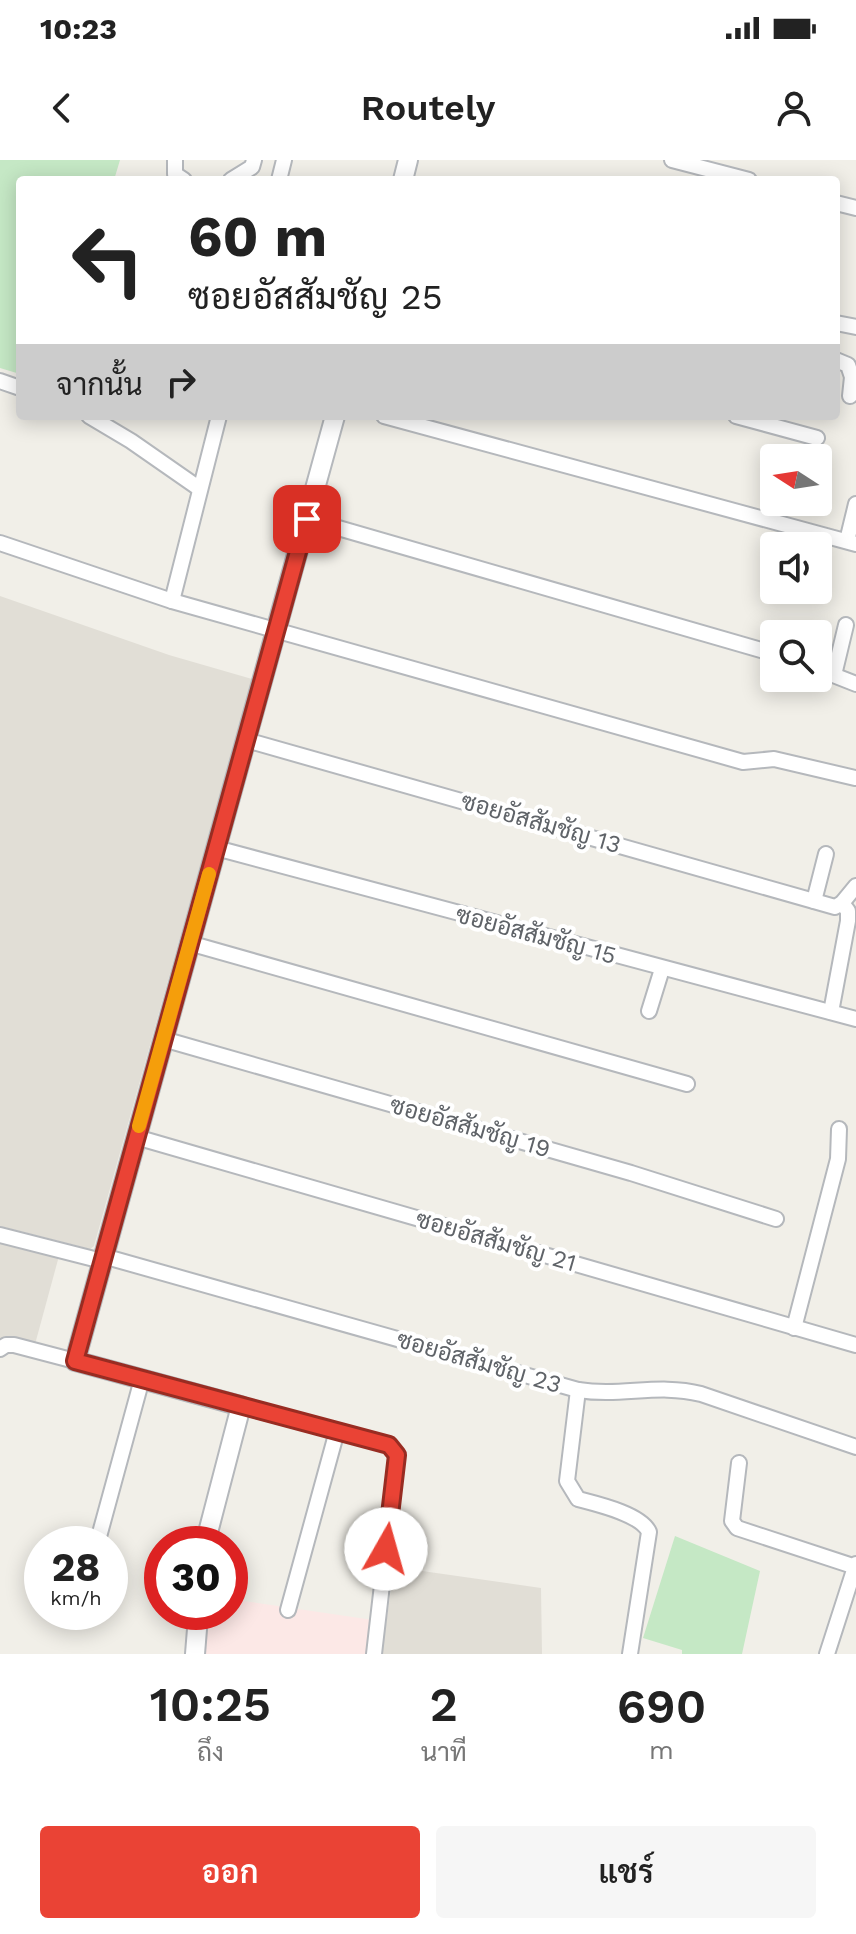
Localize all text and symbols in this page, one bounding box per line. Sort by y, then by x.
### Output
text: 10:23 [40,11,117,46]
icon: back [40,86,84,130]
icon: person [772,86,816,130]
text: Routely [361,87,495,129]
text: 60 m [188,204,327,270]
icon: left [56,208,160,312]
text: ซอยอัสสัมชัญ 25 [188,276,443,318]
icon: right [159,360,203,404]
text: จากนั้น [56,367,143,402]
north arrow [760,444,832,516]
map controls [760,444,832,692]
pin [273,485,341,553]
icon: arrive [285,497,329,541]
button: sound [760,532,832,604]
button: search [760,620,832,692]
street label: ซอยอัสสัมชัญ 13 [458,787,624,859]
street label: ซอยอัสสัมชัญ 15 [453,900,619,970]
street label: ซอยอัสสัมชัญ 19 [387,1091,553,1163]
street label: ซอยอัสสัมชัญ 21 [413,1205,579,1277]
street label: ซอยอัสสัมชัญ 23 [393,1325,565,1399]
position arrow [344,1507,428,1591]
speed limit sign: 30 [144,1526,248,1630]
text: 28 [52,1544,100,1591]
text: km/h [50,1586,102,1610]
text: 10:25 [150,1676,271,1733]
text: 2 [430,1676,458,1733]
text: 690 [617,1678,706,1735]
text: m [649,1735,674,1765]
text: ถึง [197,1737,224,1767]
text: นาที [421,1737,467,1767]
button: ออก [40,1826,420,1918]
button: แชร์ [436,1826,816,1918]

